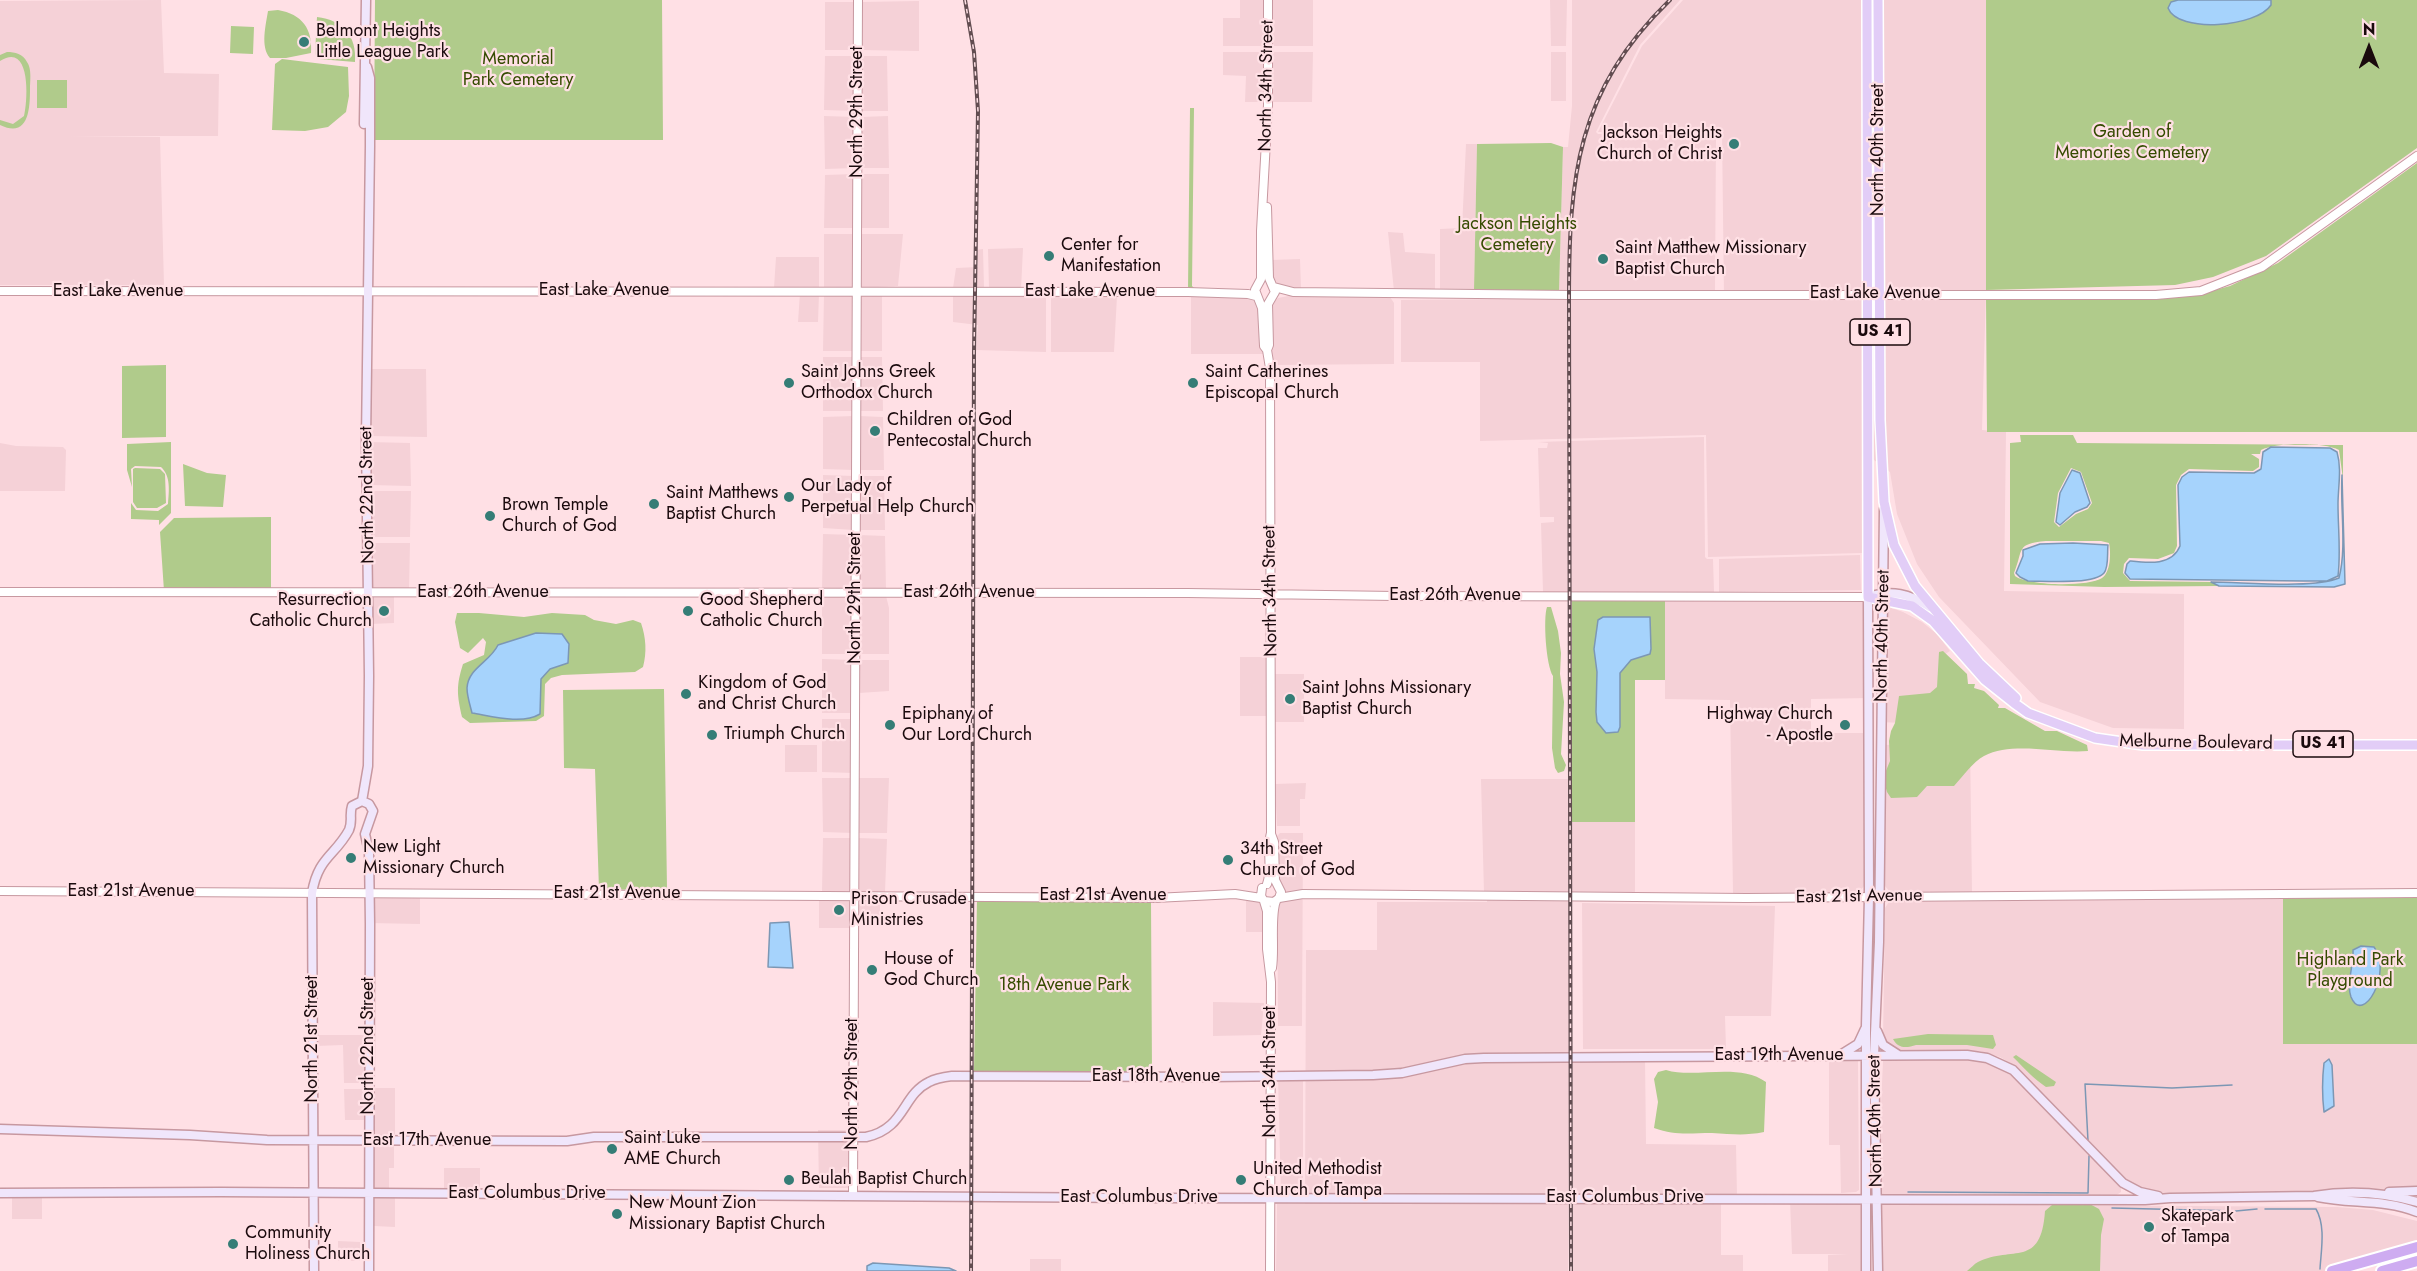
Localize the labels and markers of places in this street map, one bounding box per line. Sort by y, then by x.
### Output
place label: Belmont Heights Little League Park [316,21,449,63]
marker: Belmont Heights Little League Park [297,35,311,49]
place label: Jackson Heights Church of Christ [1597,123,1722,166]
marker: Jackson Heights Church of Christ [1727,137,1741,151]
place label: Center for Manifestation [1061,235,1161,278]
place label: Saint Matthew Missionary Baptist Church [1615,238,1806,280]
marker: Center for Manifestation [1042,249,1056,263]
marker: Saint Matthew Missionary Baptist Church [1596,252,1610,266]
place label: Saint Johns Greek Orthodox Church [801,362,935,404]
place label: Saint Catherines Episcopal Church [1205,362,1339,404]
marker: Saint Johns Greek Orthodox Church [782,376,796,390]
marker: Saint Catherines Episcopal Church [1186,376,1200,390]
place label: Children of God Pentecostal Church [887,410,1032,452]
marker: Children of God Pentecostal Church [868,424,882,438]
place label: Our Lady of Perpetual Help Church [801,476,974,518]
place label: Saint Matthews Baptist Church [666,483,778,526]
marker: Our Lady of Perpetual Help Church [782,490,796,504]
place label: Brown Temple Church of God [502,495,617,538]
marker: Saint Matthews Baptist Church [647,497,661,511]
marker: Brown Temple Church of God [483,509,497,523]
place label: Resurrection Catholic Church [249,590,372,632]
place label: Good Shepherd Catholic Church [700,590,823,632]
marker: Resurrection Catholic Church [377,604,391,618]
marker: Good Shepherd Catholic Church [681,604,695,618]
place label: Kingdom of God and Christ Church [698,673,837,716]
place label: Saint Johns Missionary Baptist Church [1302,678,1471,720]
marker: Kingdom of God and Christ Church [679,687,693,701]
marker: Saint Johns Missionary Baptist Church [1283,692,1297,706]
place label: Epiphany of Our Lord Church [902,704,1032,746]
place label: Highway Church - Apostle [1707,704,1833,746]
marker: Epiphany of Our Lord Church [883,718,897,732]
marker: Highway Church - Apostle [1838,718,1852,732]
place label: Triumph Church [724,724,846,746]
marker: Triumph Church [705,728,719,742]
place label: New Light Missionary Church [363,837,505,880]
place label: 34th Street Church of God [1240,839,1355,882]
marker: New Light Missionary Church [344,851,358,865]
marker: 34th Street Church of God [1221,853,1235,867]
place label: Prison Crusade Ministries [851,889,967,932]
marker: Prison Crusade Ministries [832,903,846,917]
place label: House of God Church [884,949,979,992]
marker: House of God Church [865,963,879,977]
place label: Saint Luke AME Church [624,1128,721,1170]
marker: Saint Luke AME Church [605,1142,619,1156]
place label: United Methodist Church of Tampa [1253,1159,1382,1202]
place label: Beulah Baptist Church [801,1169,968,1191]
marker: Beulah Baptist Church [782,1173,796,1187]
marker: United Methodist Church of Tampa [1234,1173,1248,1187]
place label: New Mount Zion Missionary Baptist Church [629,1193,826,1236]
place label: Skatepark of Tampa [2161,1206,2234,1248]
marker: New Mount Zion Missionary Baptist Church [610,1207,624,1221]
marker: Skatepark of Tampa [2142,1220,2156,1234]
place label: Community Holiness Church [245,1223,370,1266]
marker: Community Holiness Church [226,1237,240,1251]

